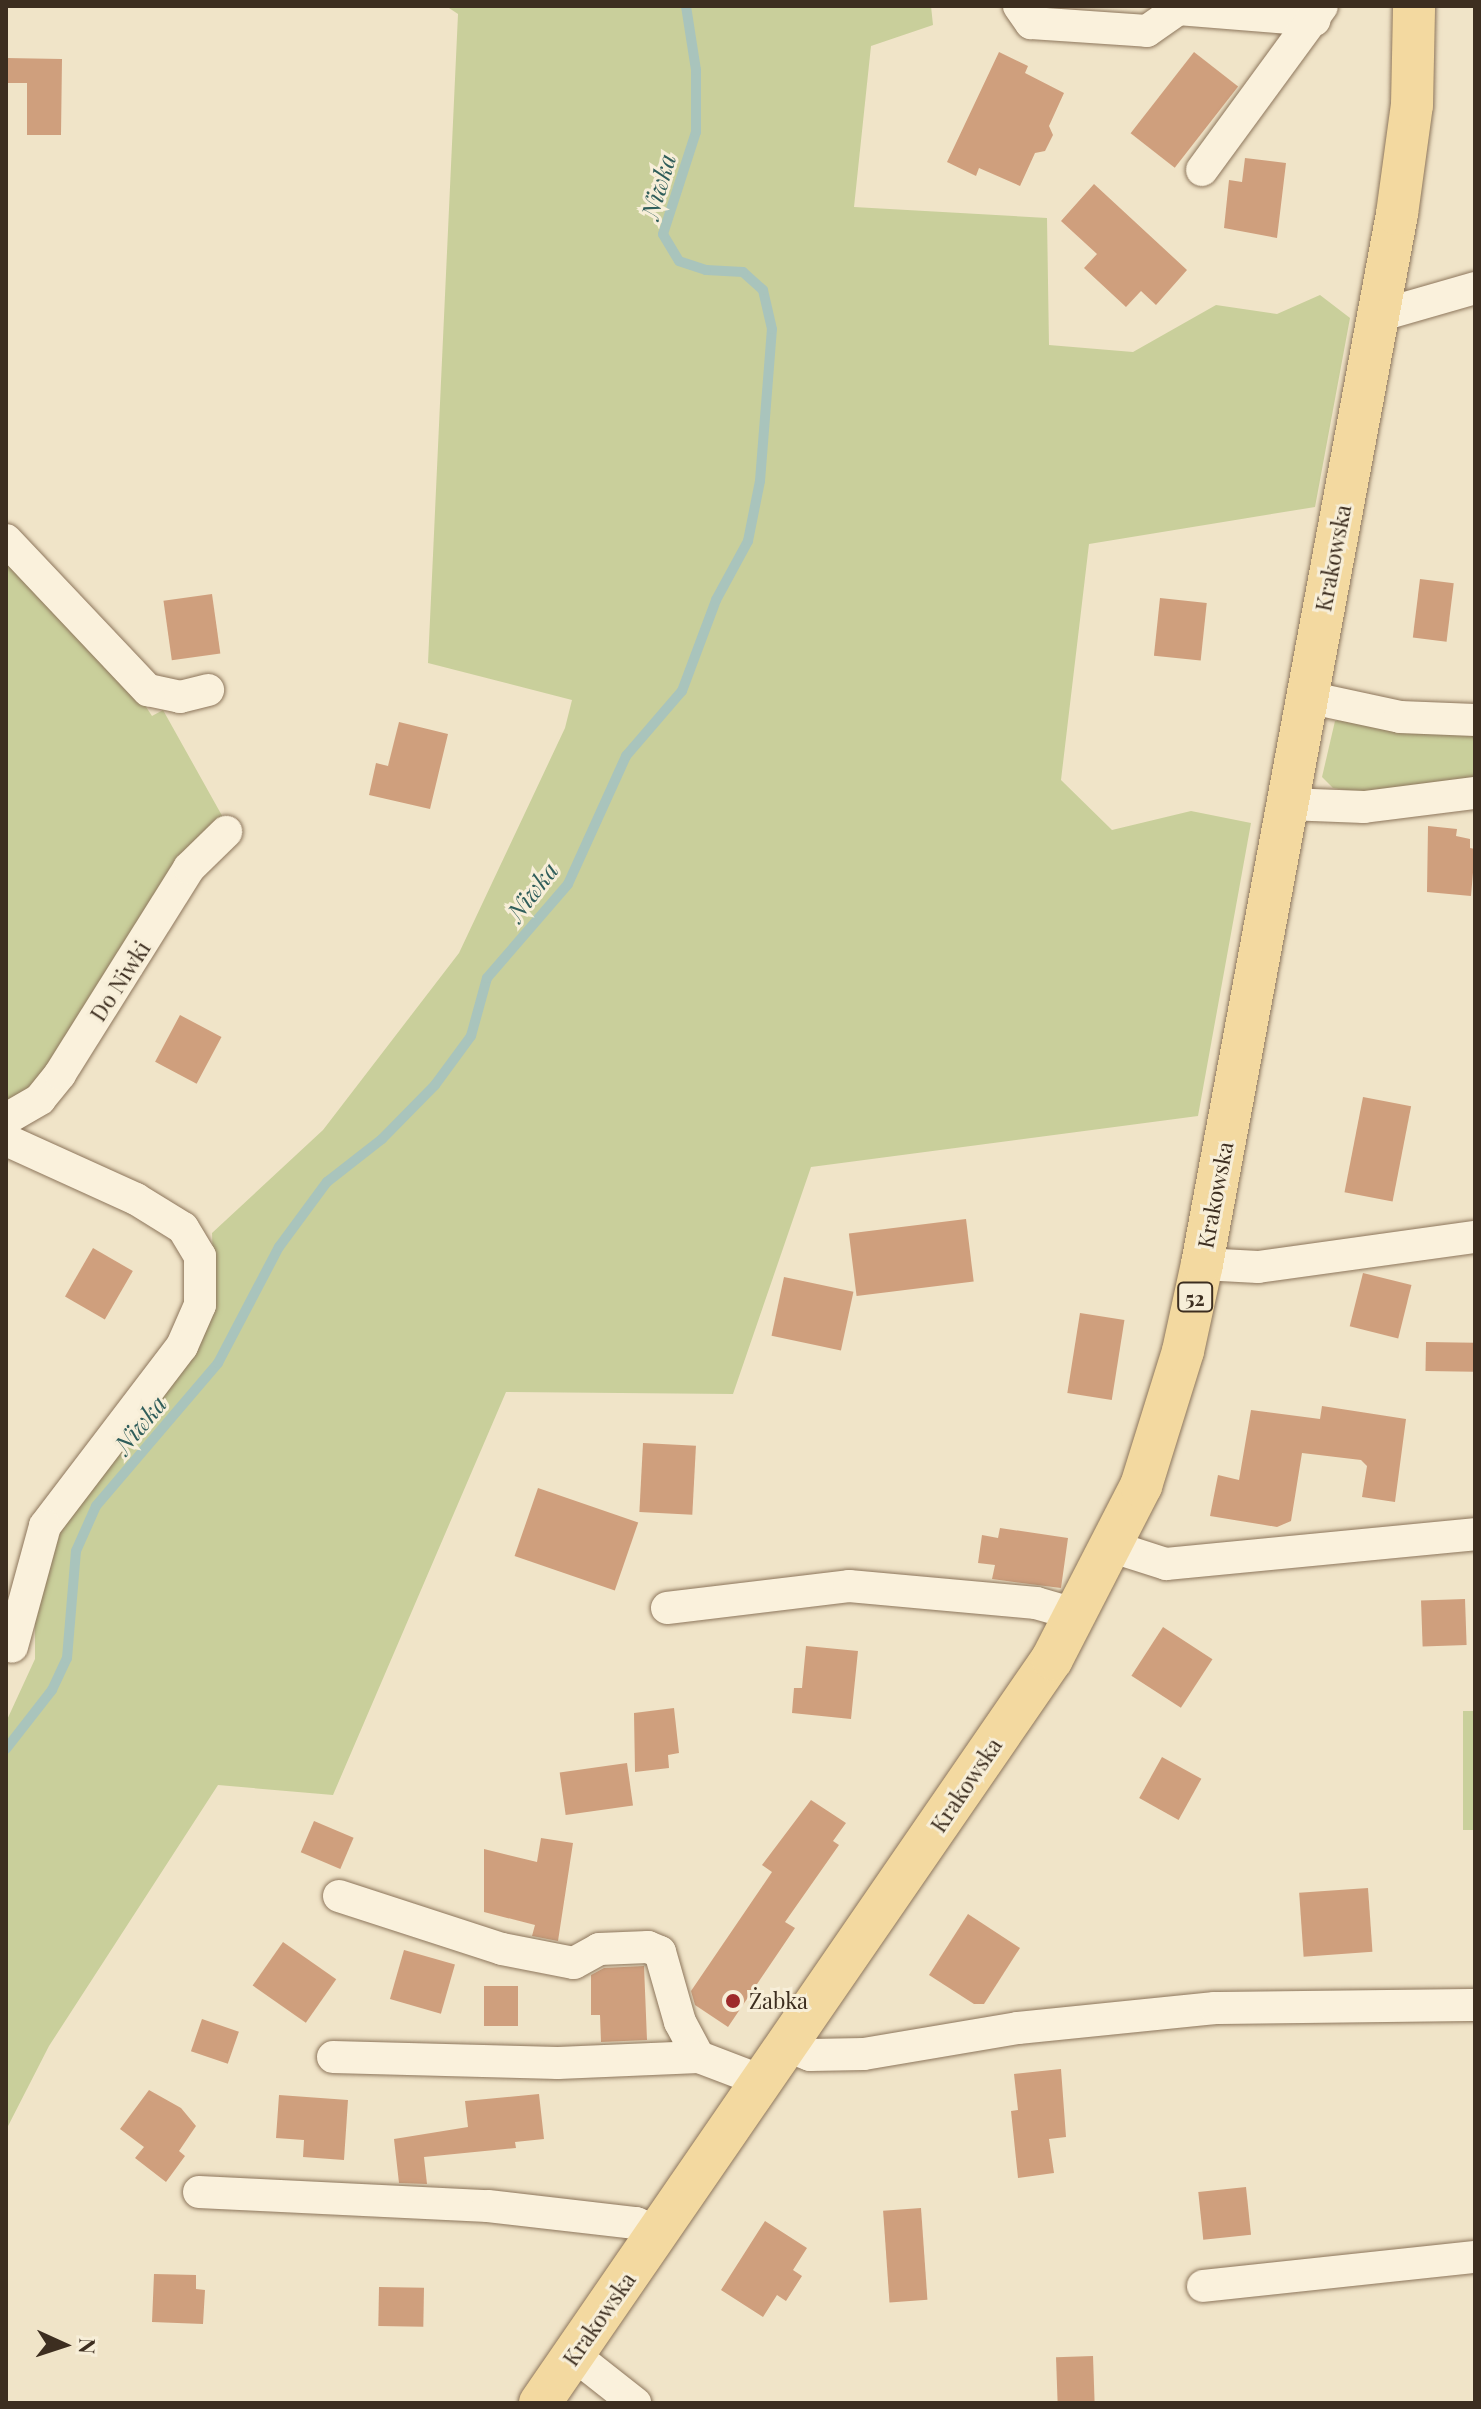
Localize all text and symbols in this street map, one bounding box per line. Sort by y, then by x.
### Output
water label: Niwka [635,150,681,222]
street label: Krakowska [1310,502,1356,614]
water label: Niwka [500,856,564,926]
street label: Do Niwki [84,936,156,1026]
street label: Krakowska [1192,1139,1238,1251]
road number: 52 [1177,1281,1213,1313]
water label: Niwka [108,1389,172,1459]
street label: Krakowska [925,1733,1007,1837]
place label: Żabka [749,1988,808,2014]
marker: Żabka [724,1992,742,2010]
street label: Krakowska [557,2267,641,2371]
north arrow [24,2305,104,2385]
text: N [73,2338,103,2355]

